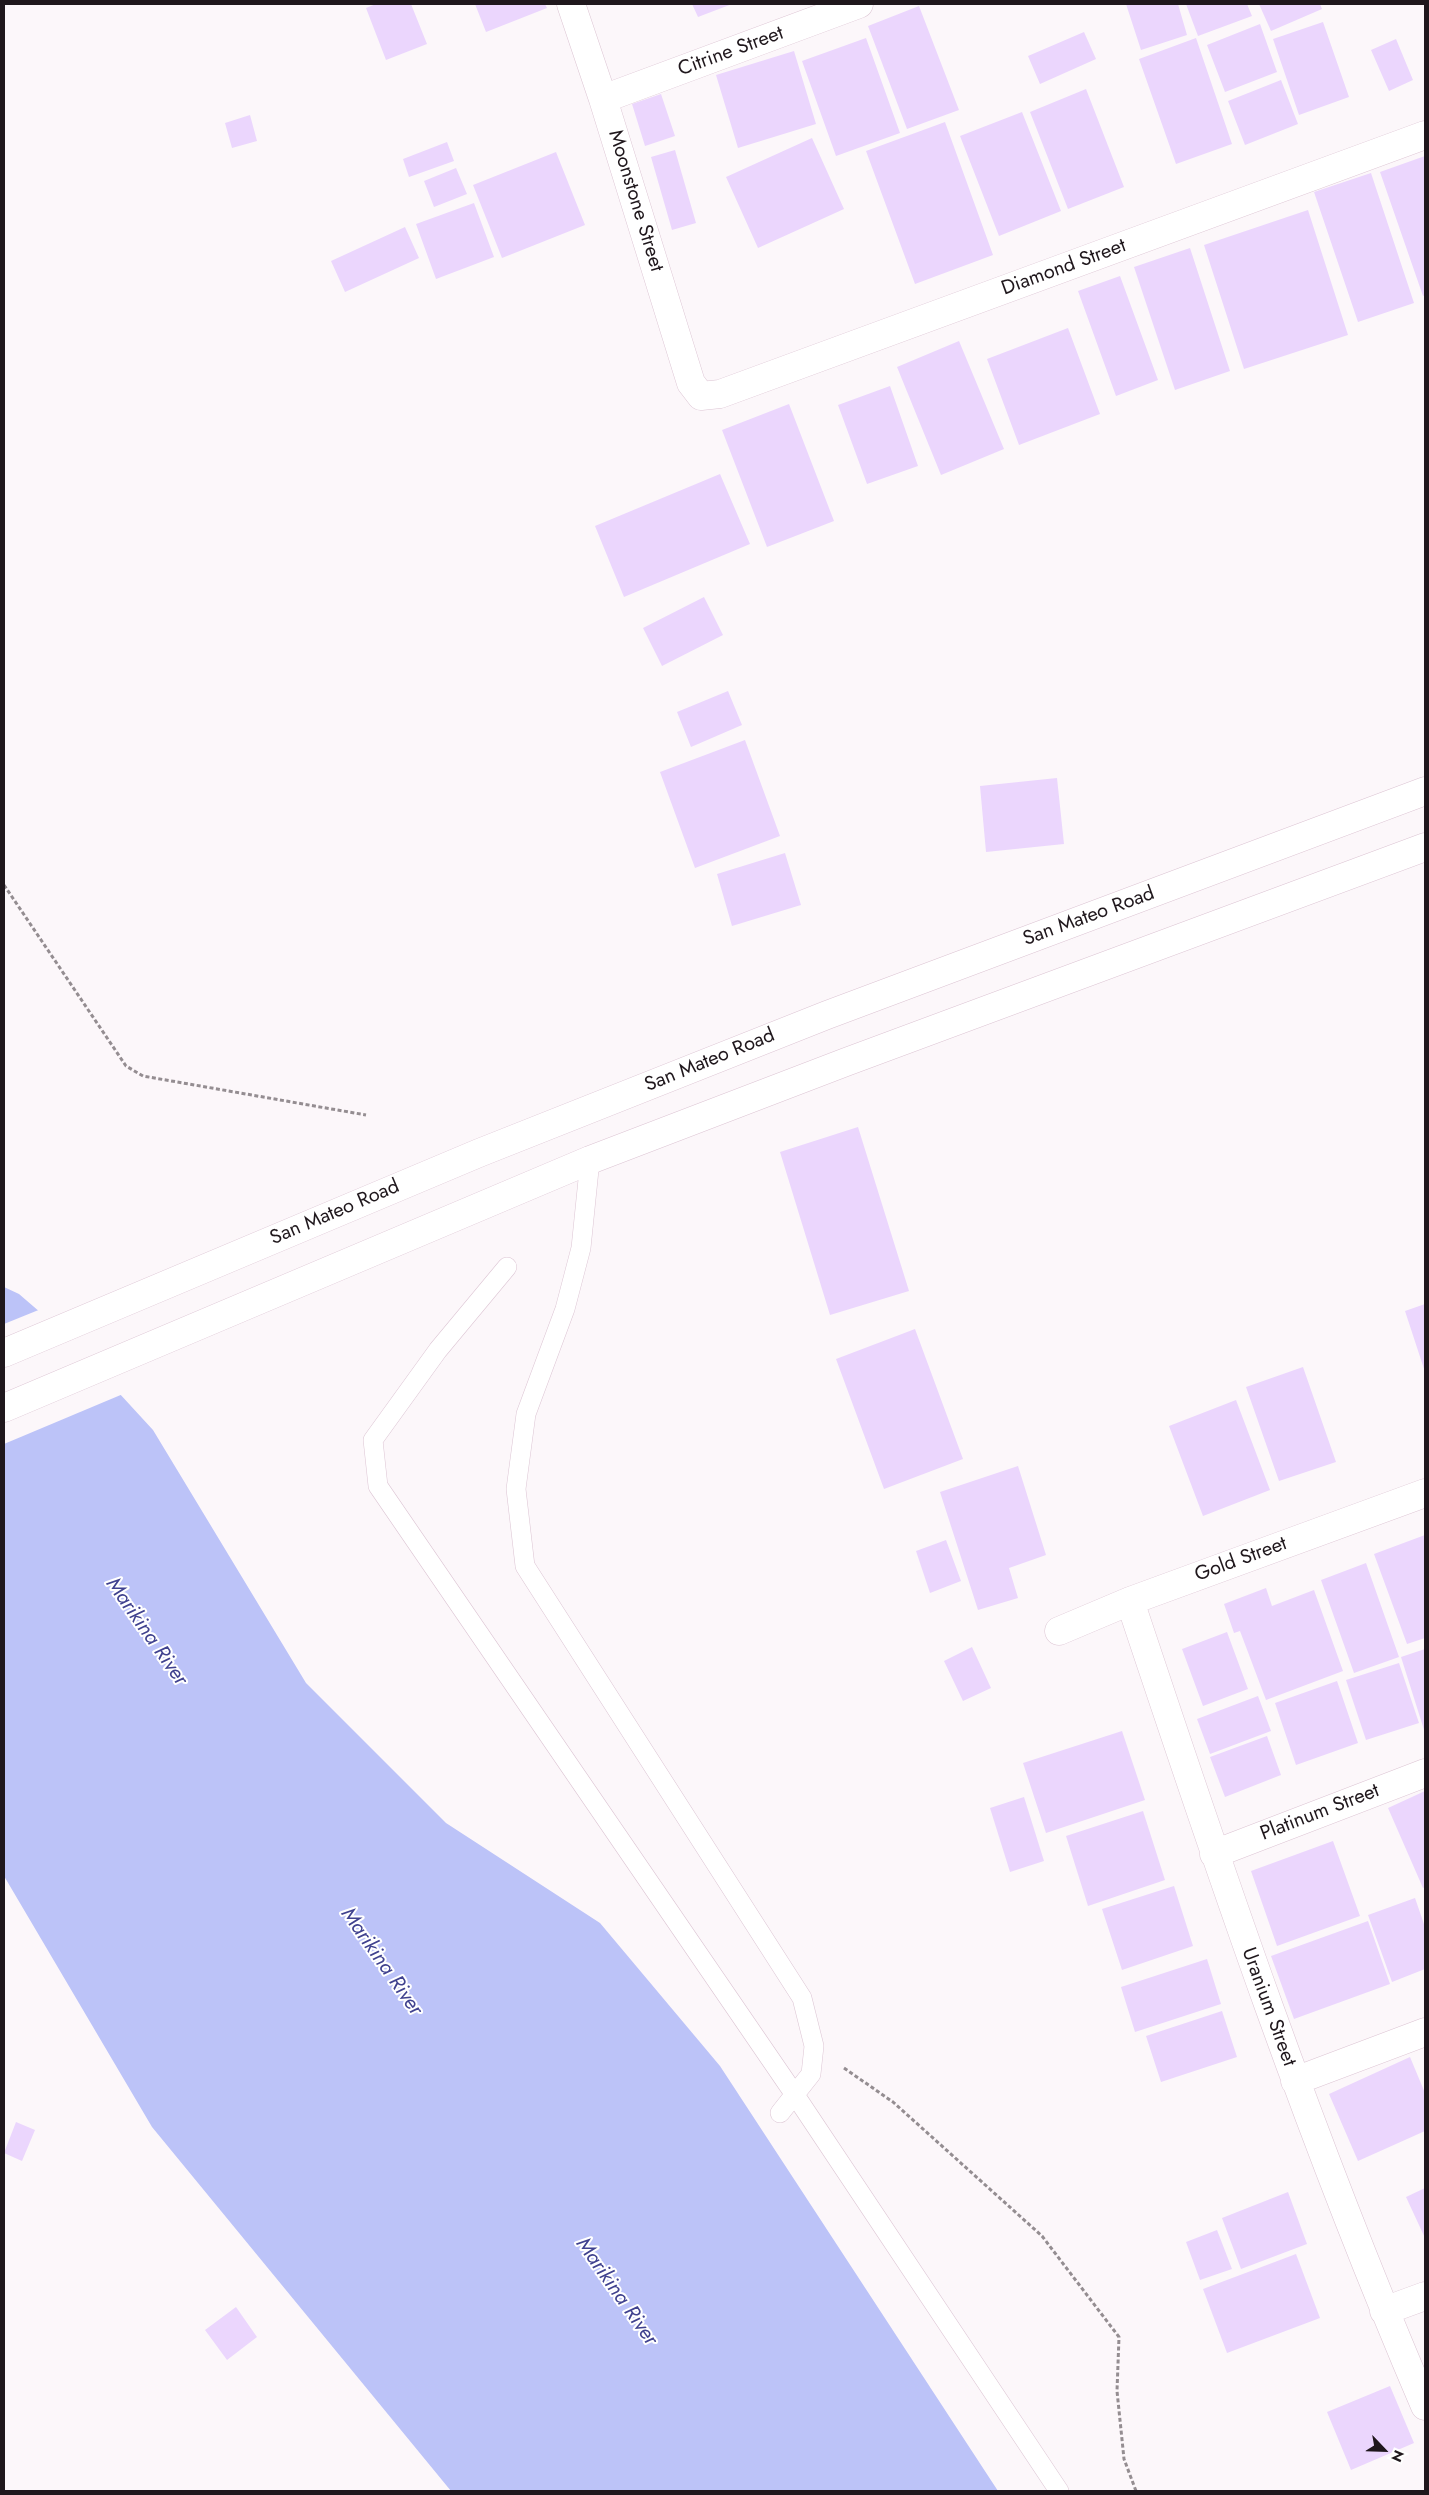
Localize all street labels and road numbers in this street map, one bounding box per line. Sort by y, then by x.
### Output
street label: Citrine Street [675,22,787,82]
street label: Moonstone Street [602,127,668,275]
street label: Diamond Street [999,234,1129,302]
street label: San Mateo Road [1020,882,1158,952]
street label: San Mateo Road [642,1024,778,1098]
street label: San Mateo Road [267,1175,403,1251]
street label: Gold Street [1192,1532,1290,1588]
street label: Platinum Street [1257,1779,1383,1847]
street label: Uranium Street [1235,1944,1301,2070]

